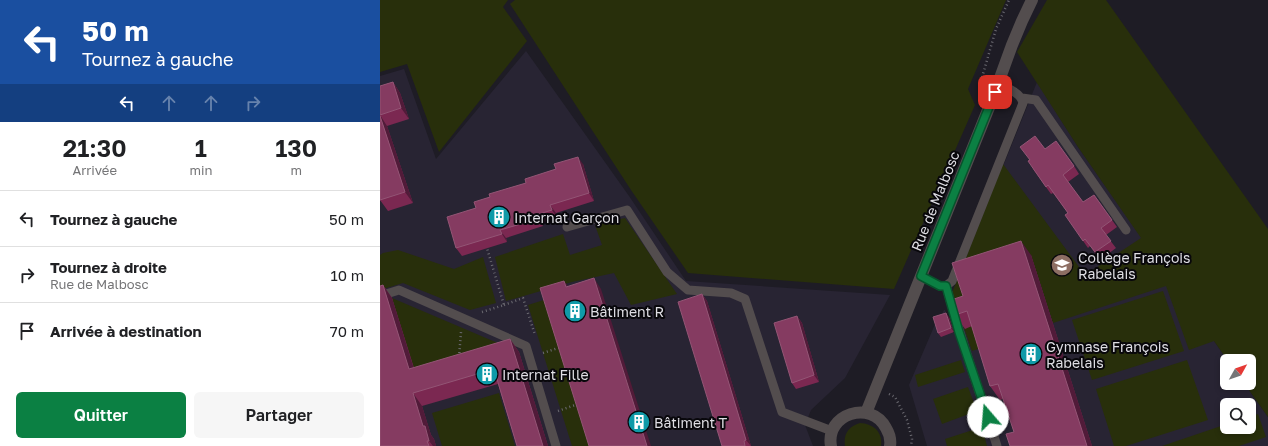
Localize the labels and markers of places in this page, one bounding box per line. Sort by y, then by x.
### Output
pin [978,75,1012,109]
building icon: Internat Garçon [486,204,512,230]
place label: Internat Garçon [514,209,619,226]
place label: Collège François Rabelais [1078,249,1190,282]
school or university icon: Collège François Rabelais [1049,252,1075,278]
building icon: Bâtiment R [562,298,588,324]
place label: Bâtiment R [590,303,664,320]
place label: Gymnase François Rabelais [1046,338,1169,371]
building icon: Gymnase François Rabelais [1018,341,1044,367]
building icon: Internat Fille [474,361,500,387]
place label: Internat Fille [502,366,589,383]
building icon: Bâtiment T [626,409,652,435]
place label: Bâtiment T [654,414,728,431]

